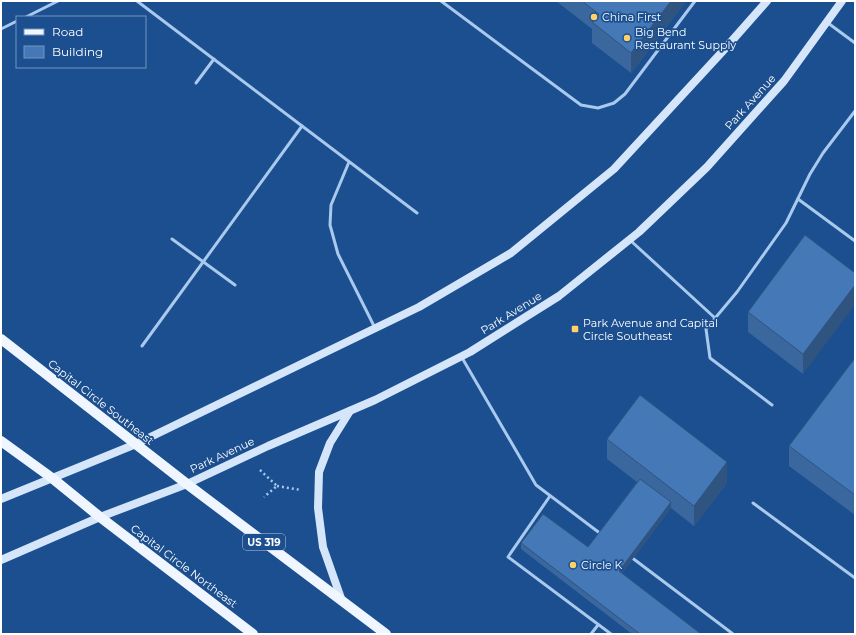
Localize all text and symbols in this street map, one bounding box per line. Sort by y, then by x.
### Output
place label: China First [602,10,662,24]
marker: China First [589,12,599,22]
legend [16,16,146,68]
text: Road [52,24,83,39]
place label: Big Bend Restaurant Supply [635,25,736,52]
marker: Big Bend Restaurant Supply [622,33,632,43]
text: Building [52,44,103,59]
street label: Park Avenue [722,71,779,133]
street label: Park Avenue [478,288,544,337]
place label: Park Avenue and Capital Circle Southeast [583,316,718,343]
marker: Park Avenue and Capital Circle Southeast [570,324,580,334]
street label: Capital Circle Southeast [45,356,157,448]
street label: Park Avenue [188,434,257,476]
street label: Capital Circle Northeast [128,521,240,611]
road number: US 319 [243,534,285,550]
place label: Circle K [581,558,623,572]
marker: Circle K [568,560,578,570]

